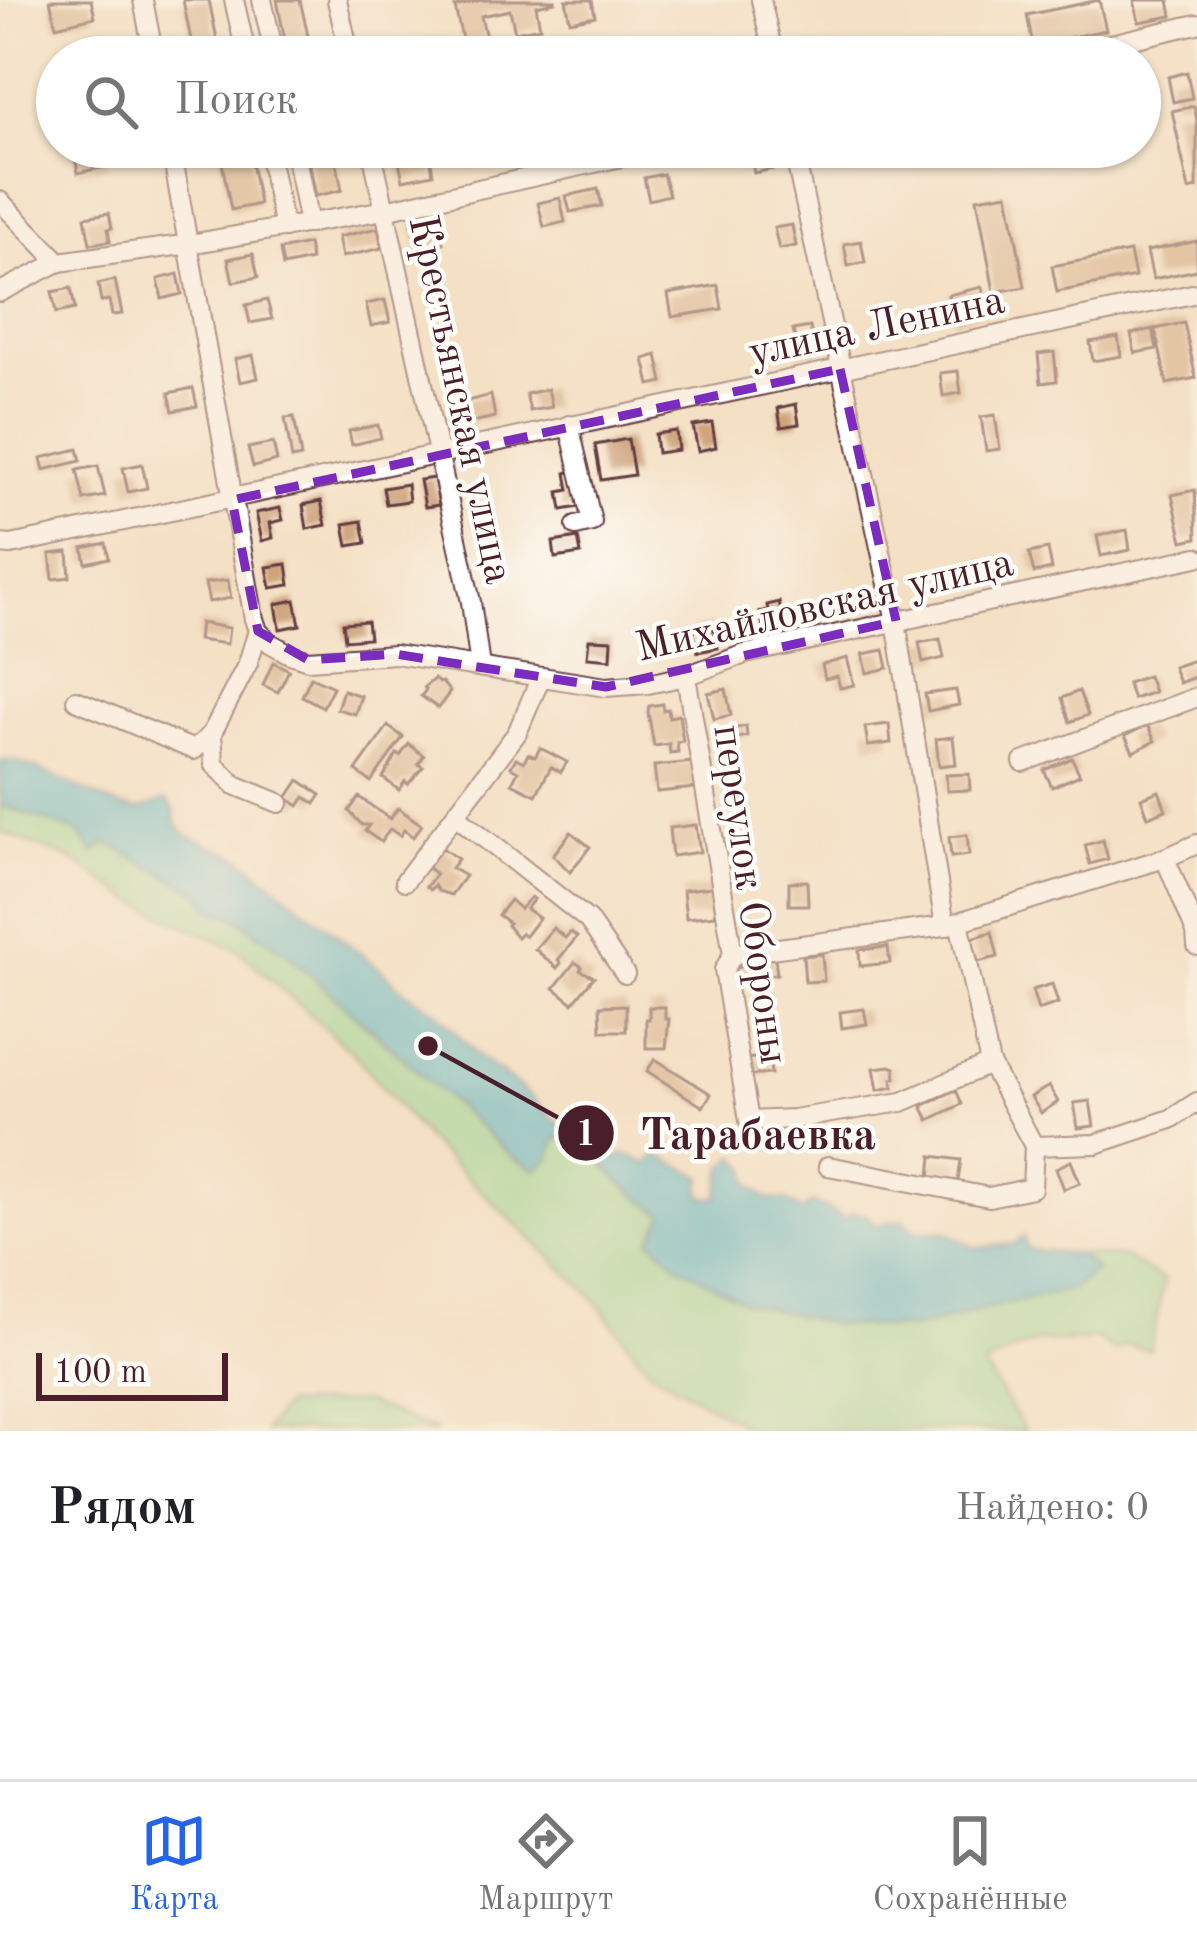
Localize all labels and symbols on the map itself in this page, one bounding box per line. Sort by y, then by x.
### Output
street label: Крестьянская улица [400,212,519,588]
street label: улица Ленина [745,280,1009,376]
street label: Михайловская улица [632,543,1018,671]
street label: переулок Обороны [704,722,794,1067]
callout: Тарабаевка [556,1092,900,1173]
text: Тарабаевка [640,1115,876,1160]
text: 1 [576,1118,596,1154]
scale bar [36,1347,228,1400]

